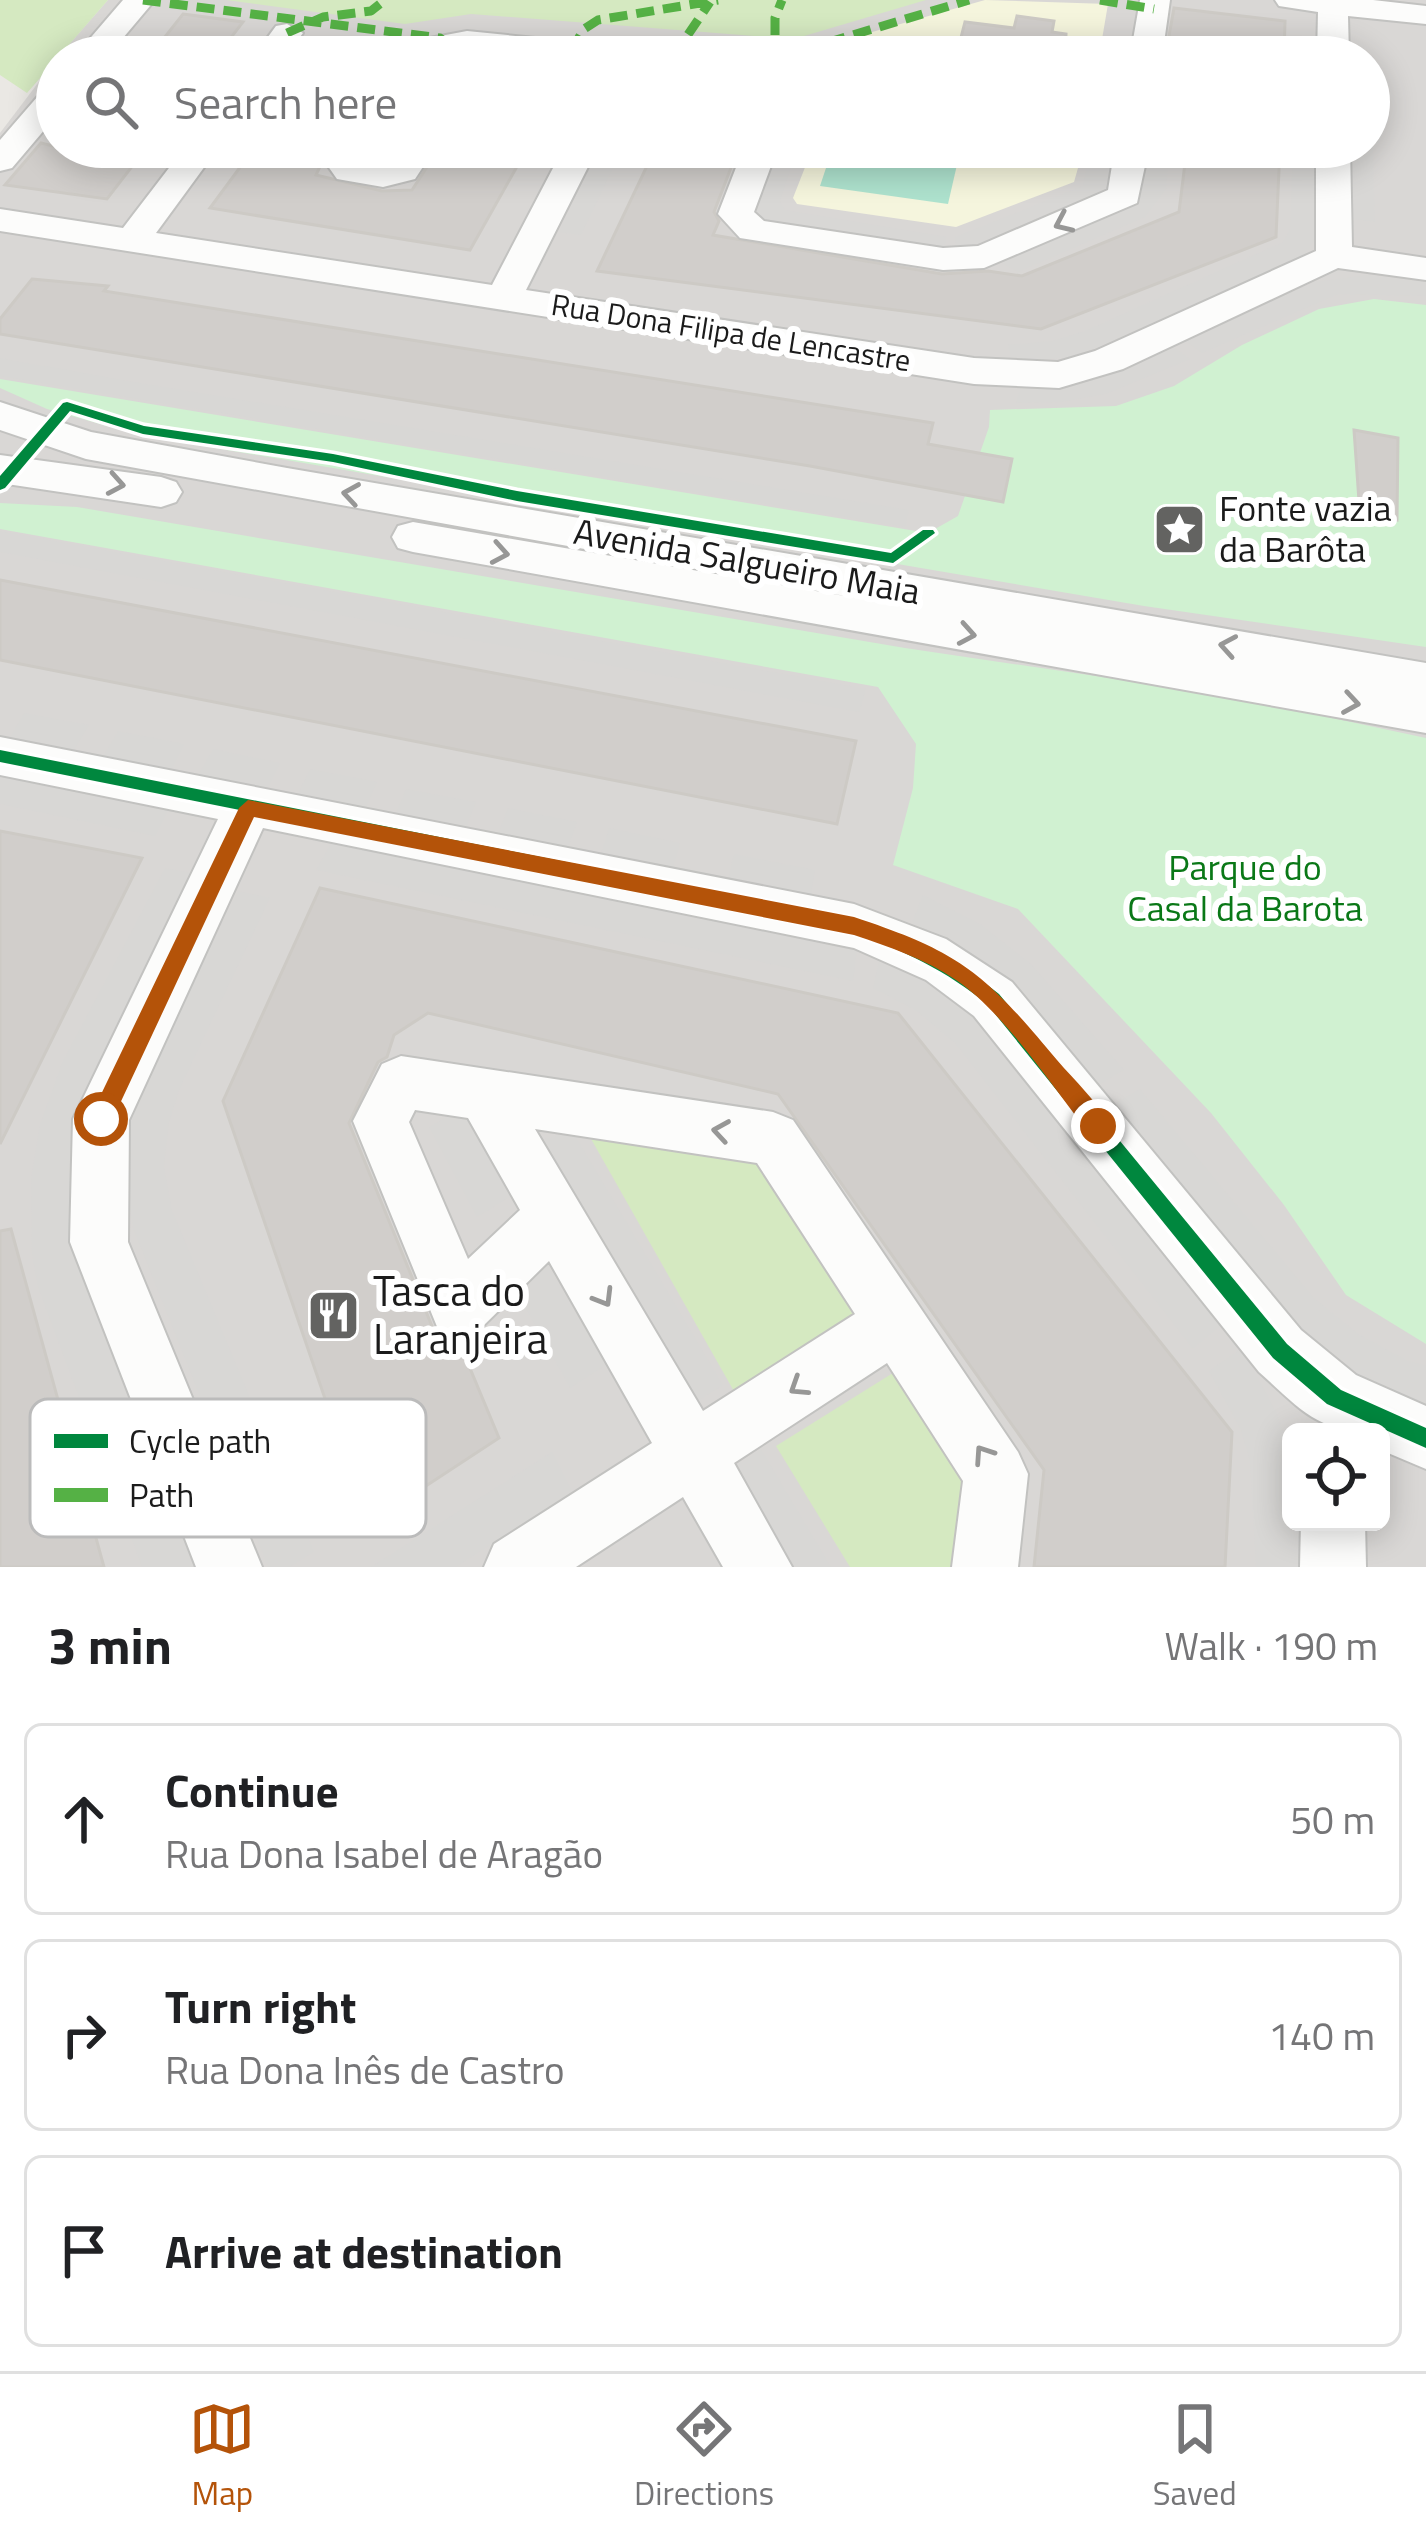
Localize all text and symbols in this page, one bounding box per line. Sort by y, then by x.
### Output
search box [36,36,1390,168]
text: Search here [174,68,397,136]
icon: search [78,69,144,135]
one-way arrow [1053,208,1075,232]
street label: Rua Dona Filipa de Lencastre [548,281,914,383]
one-way arrow [106,471,126,496]
place label: Fonte vazia da Barôta [1219,480,1392,576]
one-way arrow [341,482,361,507]
place icon: Fonte vazia da Barôta [1152,501,1208,557]
street label: Avenida Salgueiro Maia [569,503,925,618]
one-way arrow [489,539,509,564]
one-way arrow [956,621,976,646]
one-way arrow [1218,634,1238,660]
one-way arrow [1340,689,1360,714]
park label: Parque do Casal da Barota [1127,839,1363,935]
route start [74,1092,128,1146]
route end [1071,1099,1125,1153]
one-way arrow [711,1119,730,1145]
place label: Tasca do Laranjeira [373,1258,547,1370]
one-way arrow [590,1285,613,1307]
restaurant icon: Tasca do Laranjeira [306,1287,362,1343]
one-way arrow [789,1373,811,1395]
legend [30,1399,426,1537]
text: Cycle path [129,1416,271,1466]
map controls [1282,1423,1390,1531]
button: locate [1282,1423,1390,1531]
one-way arrow [975,1446,997,1468]
text: Path [129,1470,194,1520]
text: 3 min [48,1606,172,1684]
text: Walk · 190 m [1164,1616,1378,1675]
text: Continue [165,1756,339,1824]
icon: ahead [51,1786,117,1852]
text: 50 m [1290,1790,1375,1849]
text: Rua Dona Isabel de Aragão [165,1824,603,1883]
text: Turn right [165,1972,356,2040]
icon: right [51,2002,117,2068]
text: 140 m [1268,2006,1375,2065]
text: Rua Dona Inês de Castro [165,2040,565,2099]
text: Arrive at destination [165,2217,563,2285]
icon: arrive [51,2218,117,2284]
tab: Map [189,2396,255,2518]
tab: Directions [634,2396,774,2518]
tab: Saved [1153,2396,1237,2518]

